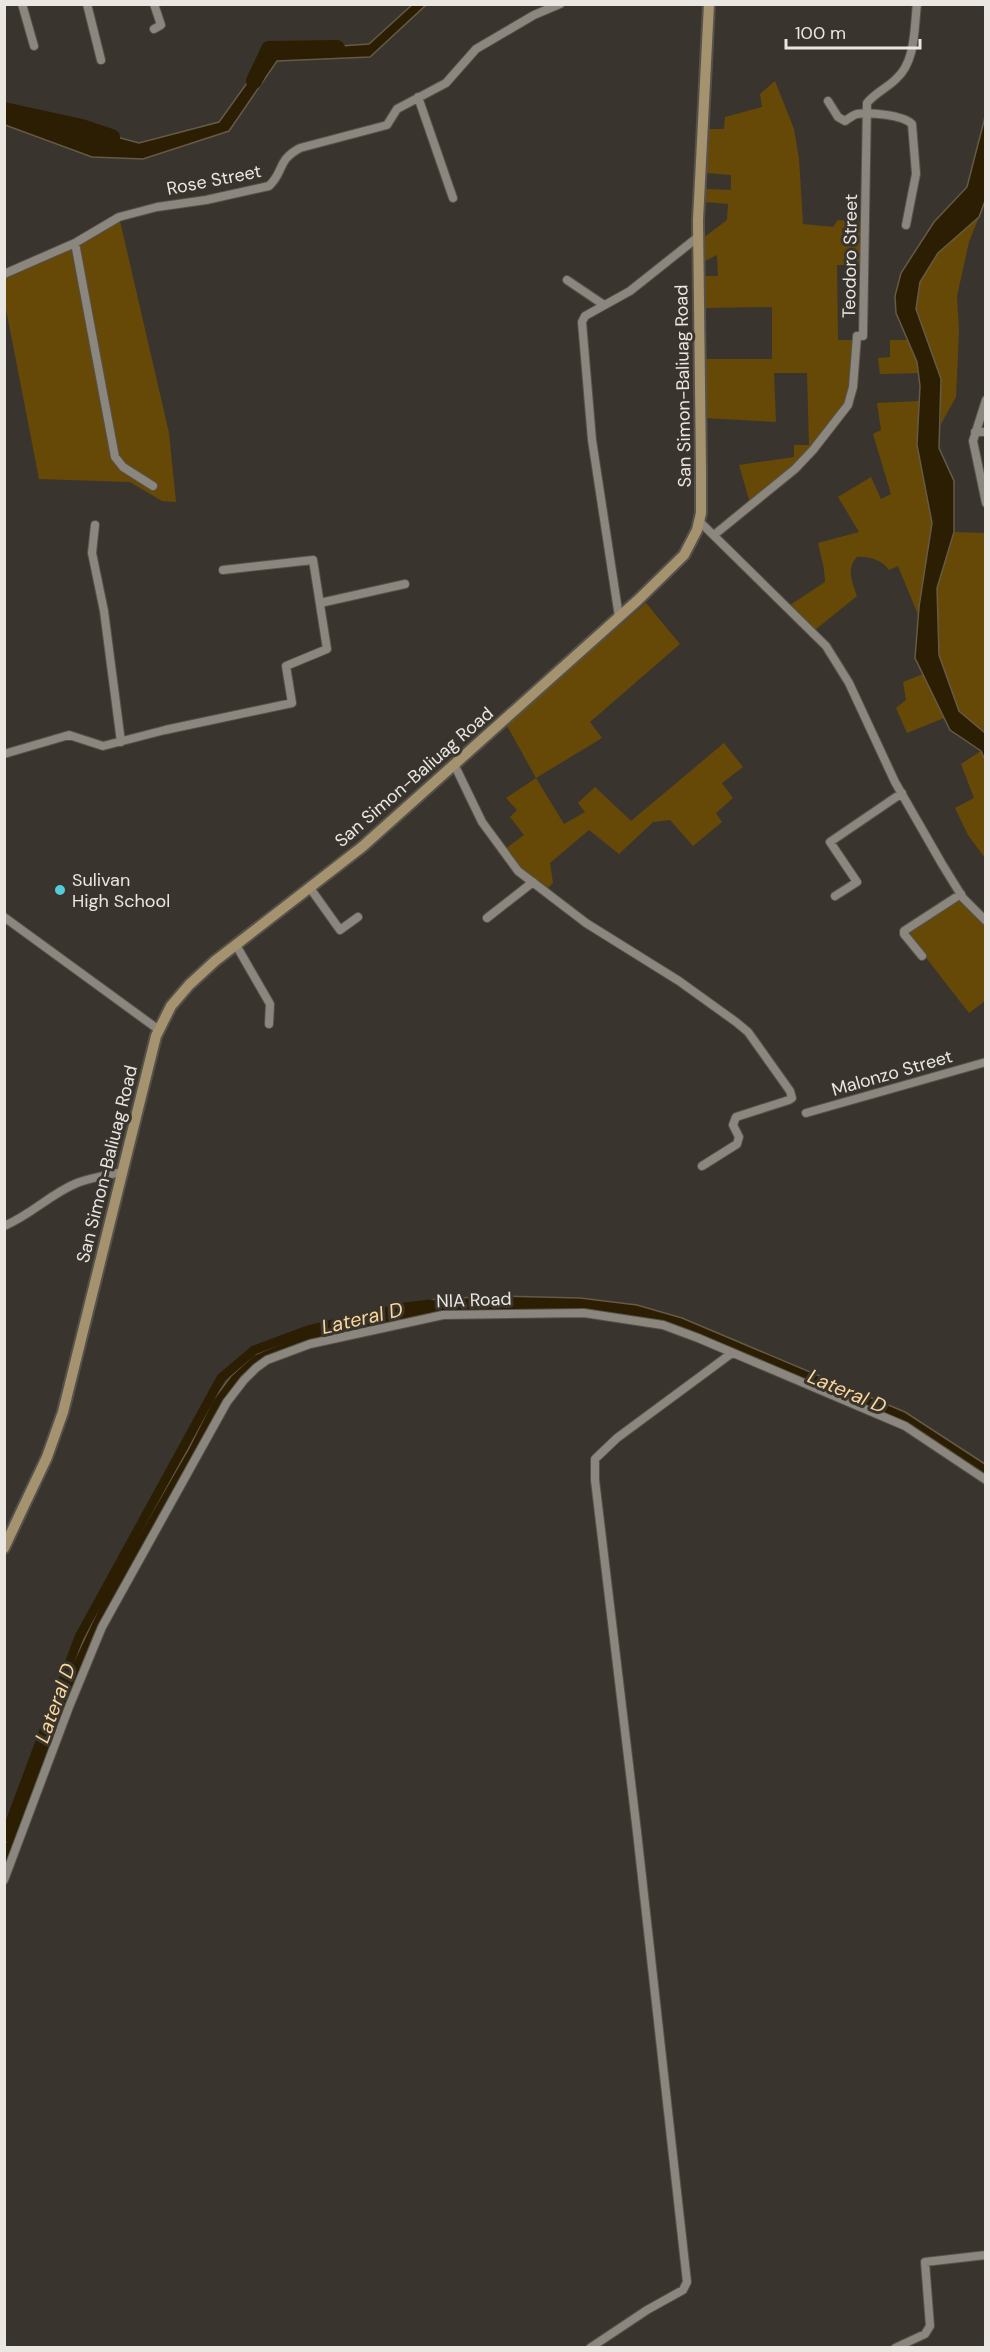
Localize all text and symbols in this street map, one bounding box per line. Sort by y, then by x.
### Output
scale bar [786,12,920,50]
text: 100 m [795,21,846,45]
street label: Rose Street [165,159,263,201]
street label: Teodoro Street [837,194,863,318]
street label: San Simon-Baliuag Road [669,284,697,488]
street label: San Simon-Baliuag Road [330,701,498,853]
place label: Sulivan High School [72,868,170,913]
marker: Sulivan High School [53,883,67,897]
street label: Malonzo Street [829,1044,955,1102]
street label: San Simon-Baliuag Road [71,1063,143,1265]
street label: NIA Road [436,1287,512,1313]
water label: Lateral D [319,1296,405,1340]
water label: Lateral D [804,1363,890,1419]
water label: Lateral D [29,1659,81,1746]

